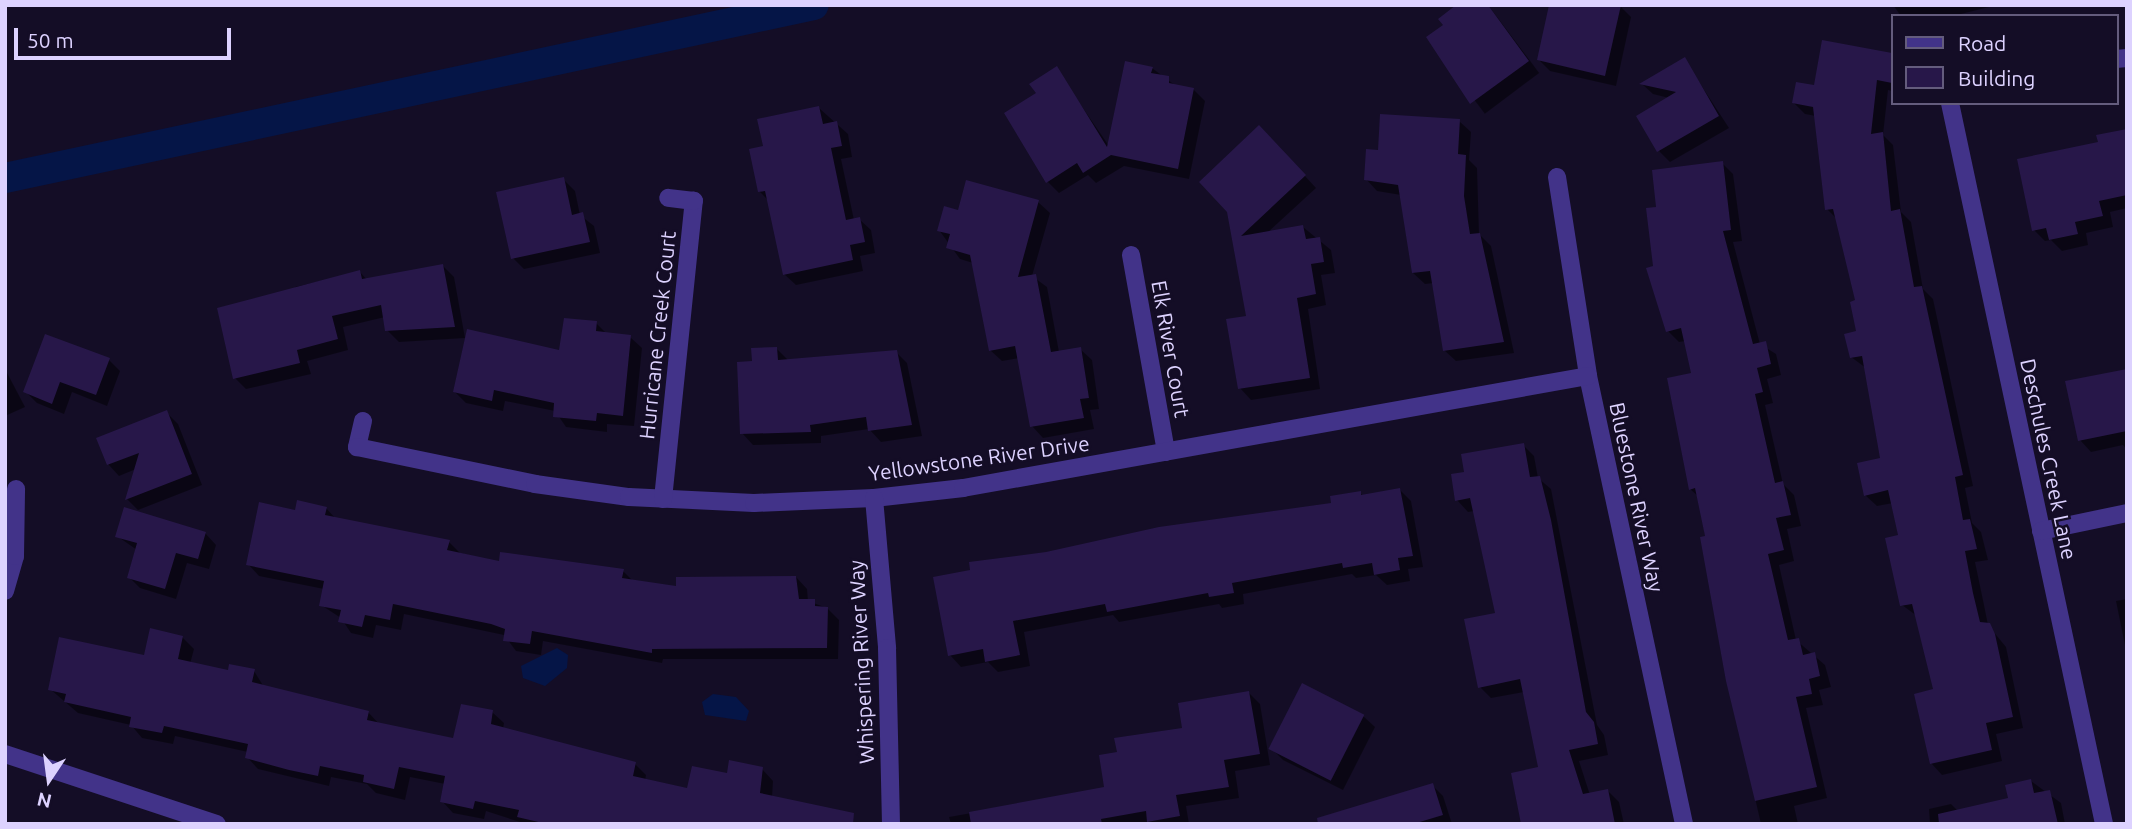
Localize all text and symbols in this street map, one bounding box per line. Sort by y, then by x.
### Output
scale bar [18,14,234,58]
legend [1890,14,2118,105]
text: 50 m [27,28,74,52]
text: Road [1958,31,2006,55]
text: Building [1958,66,2035,90]
street label: Hurricane Creek Court [634,230,680,440]
street label: Elk River Court [1147,278,1195,420]
street label: Deschules Creek Lane [2015,356,2083,562]
street label: Bluestone River Way [1605,400,1669,594]
street label: Yellowstone River Drive [867,430,1091,486]
street label: Whispering River Way [843,559,879,765]
north arrow [14,745,84,815]
text: N [35,788,54,813]

